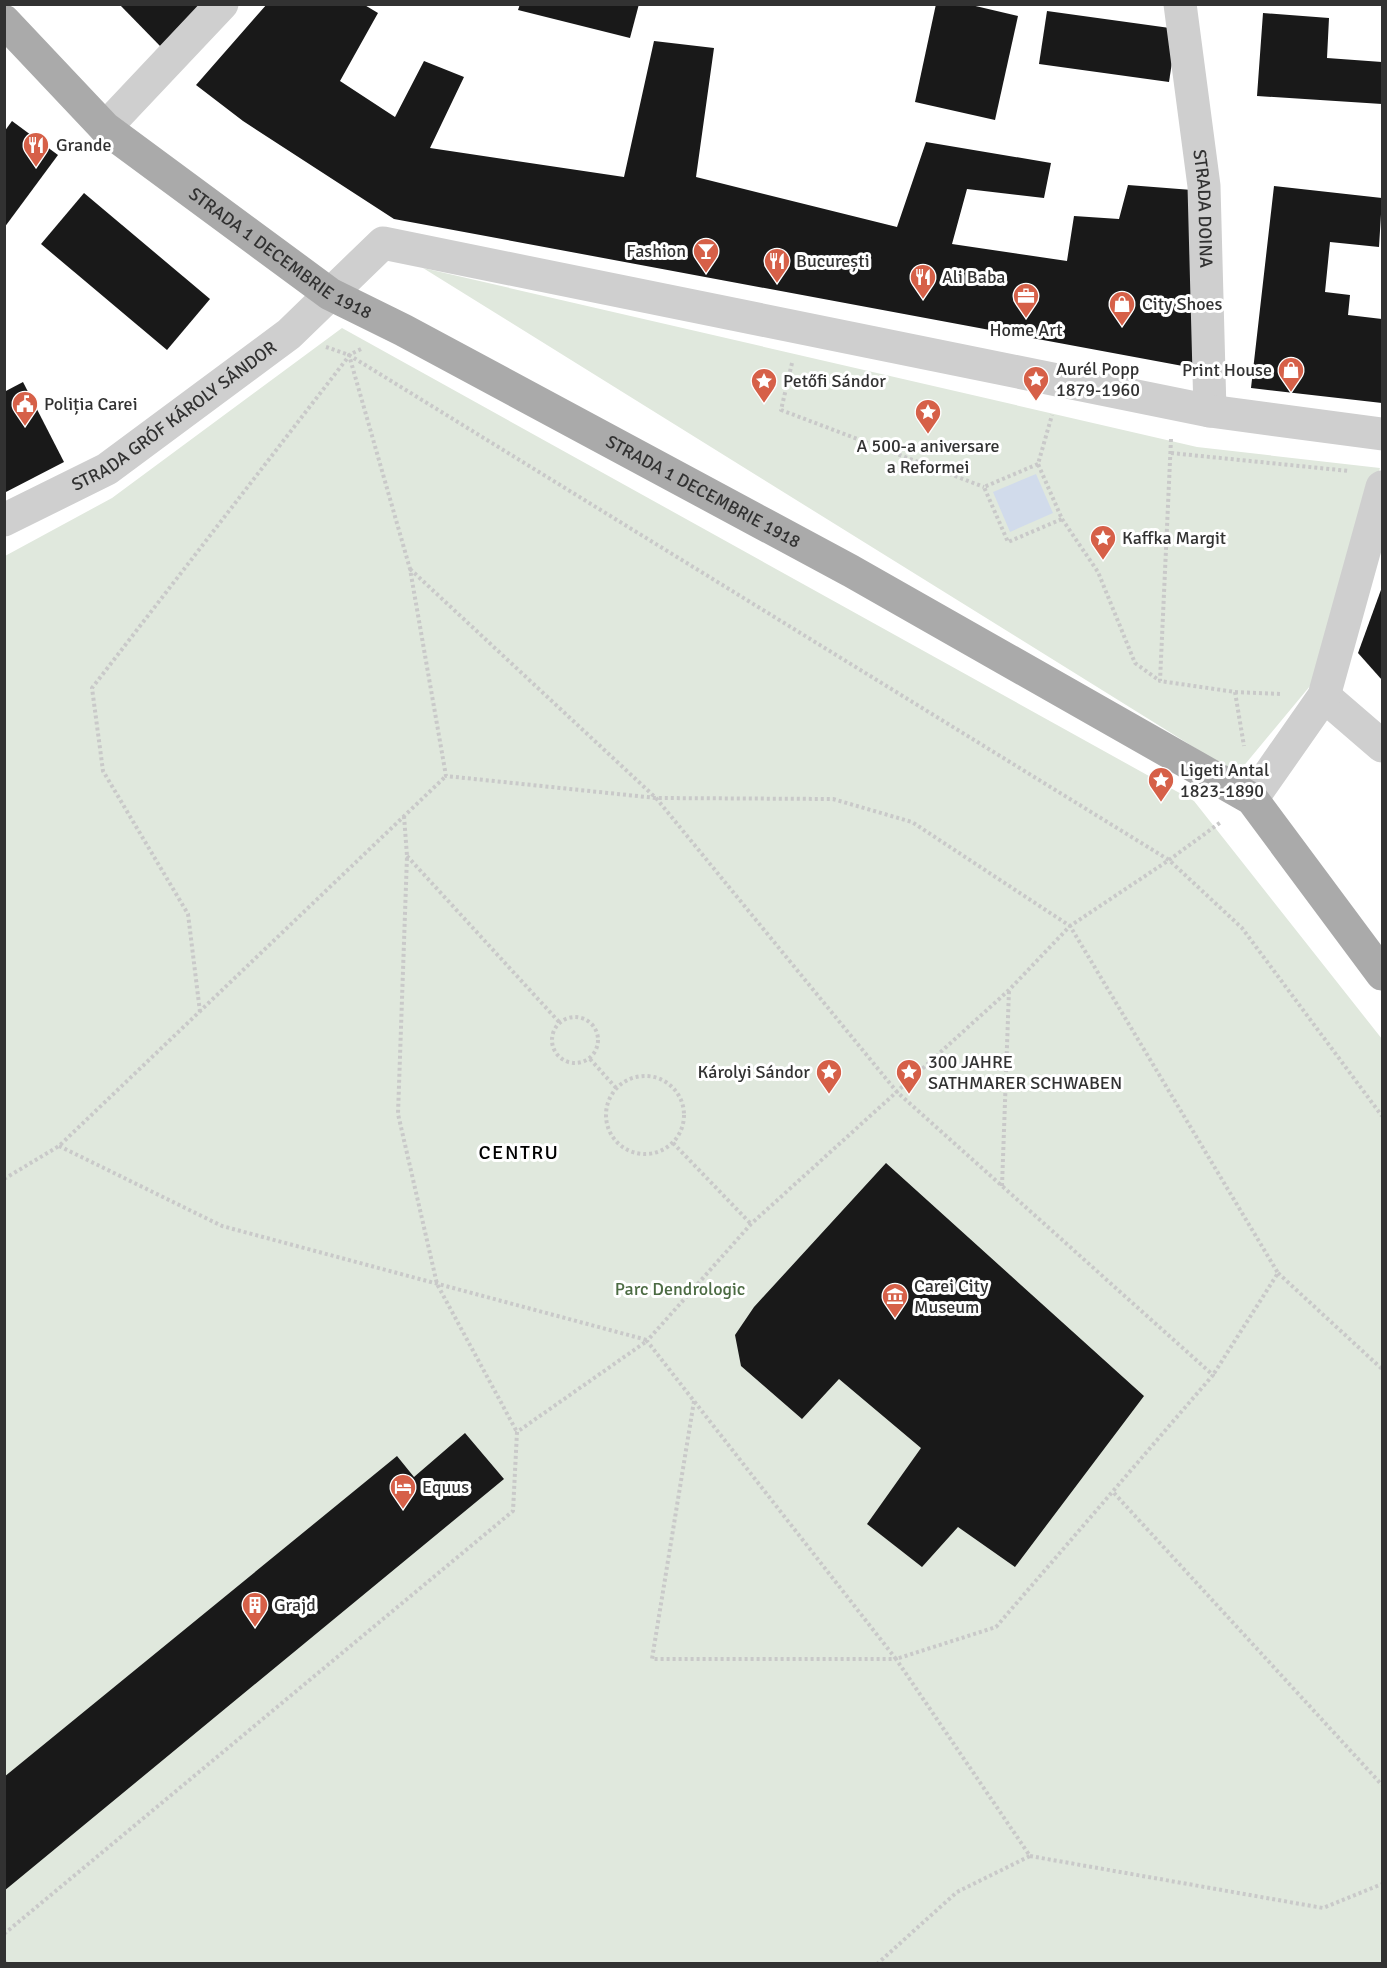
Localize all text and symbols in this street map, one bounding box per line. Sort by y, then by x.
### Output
restaurant icon: Grande [21,130,51,168]
place label: Grande [56,134,112,156]
street label: STRADA DOINA [1188,148,1217,268]
street label: STRADA 1 DECEMBRIE 1918 [185,183,375,324]
bar icon: Fashion [691,236,721,274]
place label: Fashion [626,240,686,262]
restaurant icon: București [762,246,792,284]
place label: București [796,250,870,272]
restaurant icon: Ali Baba [908,262,938,300]
place label: Ali Baba [942,266,1006,288]
office icon: Home Art [1011,281,1041,319]
shop icon: City Shoes [1107,289,1137,327]
place label: City Shoes [1142,293,1223,315]
place label: Home Art [989,319,1063,341]
street label: STRADA GRÓF KÁROLY SÁNDOR [68,336,281,496]
shop icon: Print House [1276,355,1306,393]
place label: Aurél Popp 1879-1960 [1056,358,1140,401]
place label: Print House [1182,359,1272,381]
place icon: Aurél Popp 1879-1960 [1021,364,1051,402]
place icon: Petőfi Sándor [749,366,779,404]
place label: Petőfi Sándor [783,370,886,392]
public building icon: Poliția Carei [10,389,40,427]
place label: Poliția Carei [44,393,138,415]
place icon: A 500-a aniversare a Reformei [913,397,943,435]
street label: STRADA 1 DECEMBRIE 1918 [602,430,804,553]
place label: A 500-a aniversare a Reformei [856,435,1000,478]
place icon: Kaffka Margit [1088,523,1118,561]
place label: Kaffka Margit [1122,527,1226,549]
place label: Ligeti Antal 1823-1890 [1180,759,1269,802]
place icon: Ligeti Antal 1823-1890 [1146,765,1176,803]
place label: 300 JAHRE SATHMARER SCHWABEN [928,1051,1122,1094]
place icon: Károlyi Sándor [814,1057,844,1095]
place icon: 300 JAHRE SATHMARER SCHWABEN [894,1057,924,1095]
place label: Károlyi Sándor [698,1061,810,1083]
district label: CENTRU [479,1140,559,1165]
place label: Carei City Museum [914,1275,989,1318]
park label: Parc Dendrologic [615,1278,745,1300]
museum icon: Carei City Museum [880,1281,910,1319]
hotel icon: Equus [388,1472,418,1510]
place label: Equus [422,1476,469,1498]
building icon: Grajd [240,1590,270,1628]
place label: Grajd [274,1594,316,1616]

